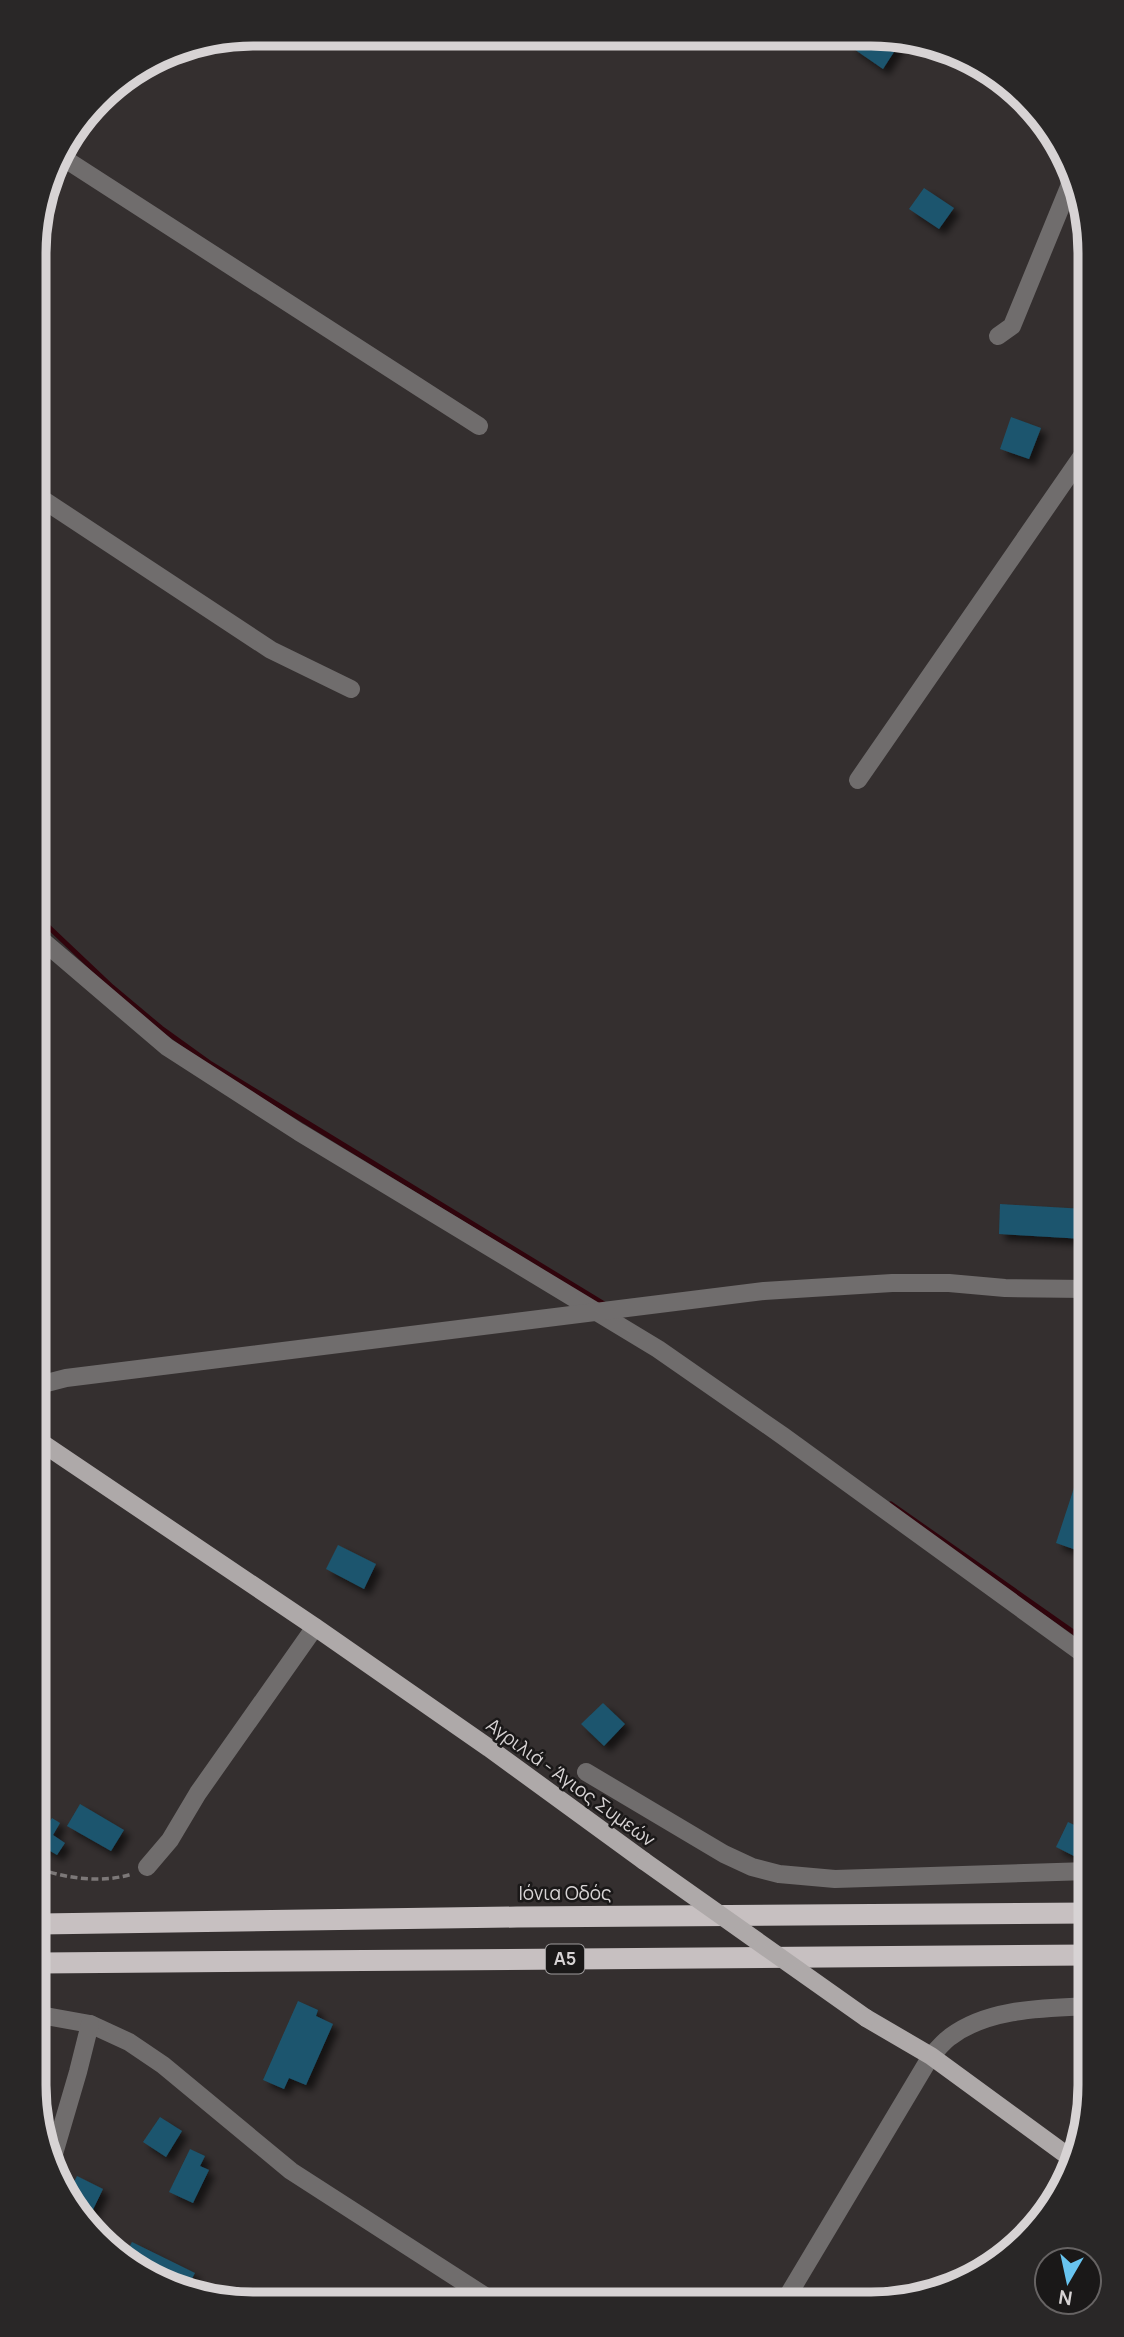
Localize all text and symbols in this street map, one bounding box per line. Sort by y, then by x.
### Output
street label: Αγριλιά - Άγιος Συμεών [481,1712,661,1852]
street label: Ιόνια Οδός [518,1880,612,1906]
road number: Α5 [546,1944,584,1973]
north arrow [1033,2246,1103,2316]
text: N [1057,2284,1074,2312]

